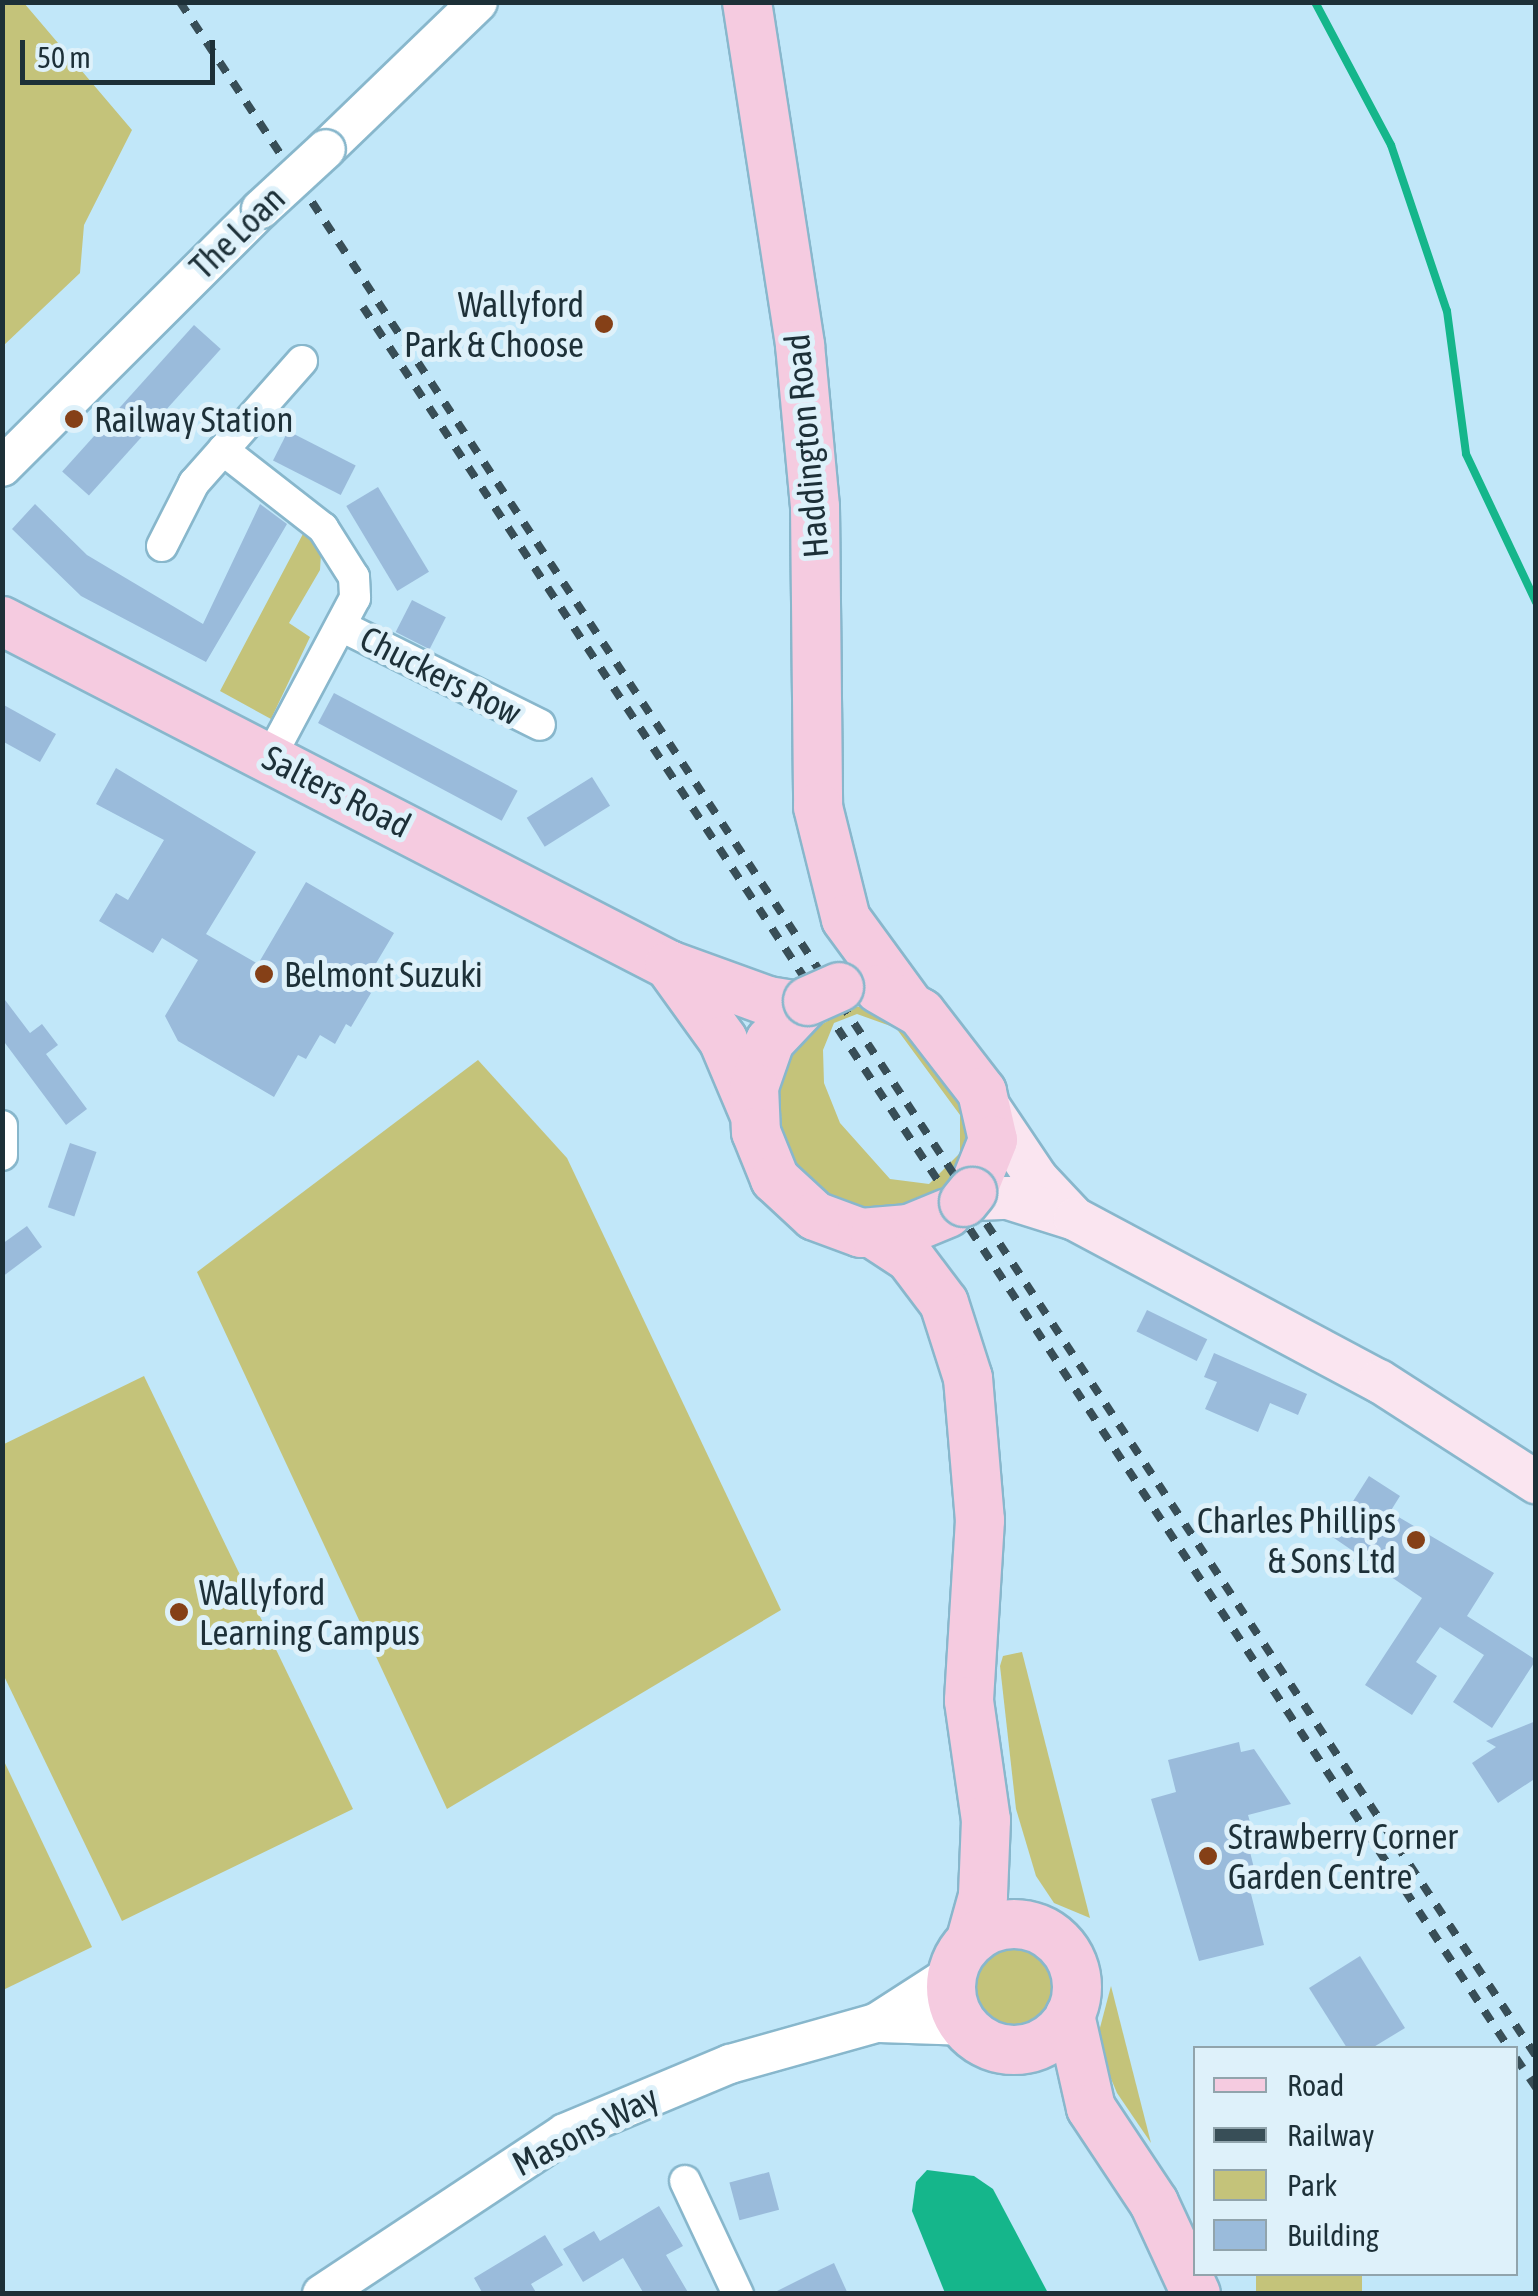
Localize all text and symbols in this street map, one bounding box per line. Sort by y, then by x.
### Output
scale bar [25,20,220,82]
text: 50 m [37,40,91,74]
street label: The Loan [181,177,293,287]
place label: Wallyford Park & Choose [404,283,584,365]
marker: Wallyford Park & Choose [593,313,615,335]
street label: Haddington Road [775,332,837,560]
place label: Railway Station [94,398,293,440]
marker: Railway Station [63,408,85,430]
street label: Chuckers Row [353,617,529,733]
street label: Salters Road [256,736,418,846]
place label: Belmont Suzuki [284,953,483,995]
marker: Belmont Suzuki [253,963,275,985]
place label: Charles Phillips & Sons Ltd [1197,1499,1396,1581]
marker: Charles Phillips & Sons Ltd [1405,1529,1427,1551]
place label: Wallyford Learning Campus [199,1571,420,1653]
marker: Wallyford Learning Campus [168,1601,190,1623]
place label: Strawberry Corner Garden Centre [1228,1815,1458,1897]
marker: Strawberry Corner Garden Centre [1197,1845,1219,1867]
legend [1193,2046,1518,2276]
text: Road [1287,2068,1344,2102]
street label: Masons Way [505,2075,665,2185]
text: Railway [1287,2118,1374,2152]
text: Park [1287,2168,1337,2202]
text: Building [1287,2218,1379,2252]

